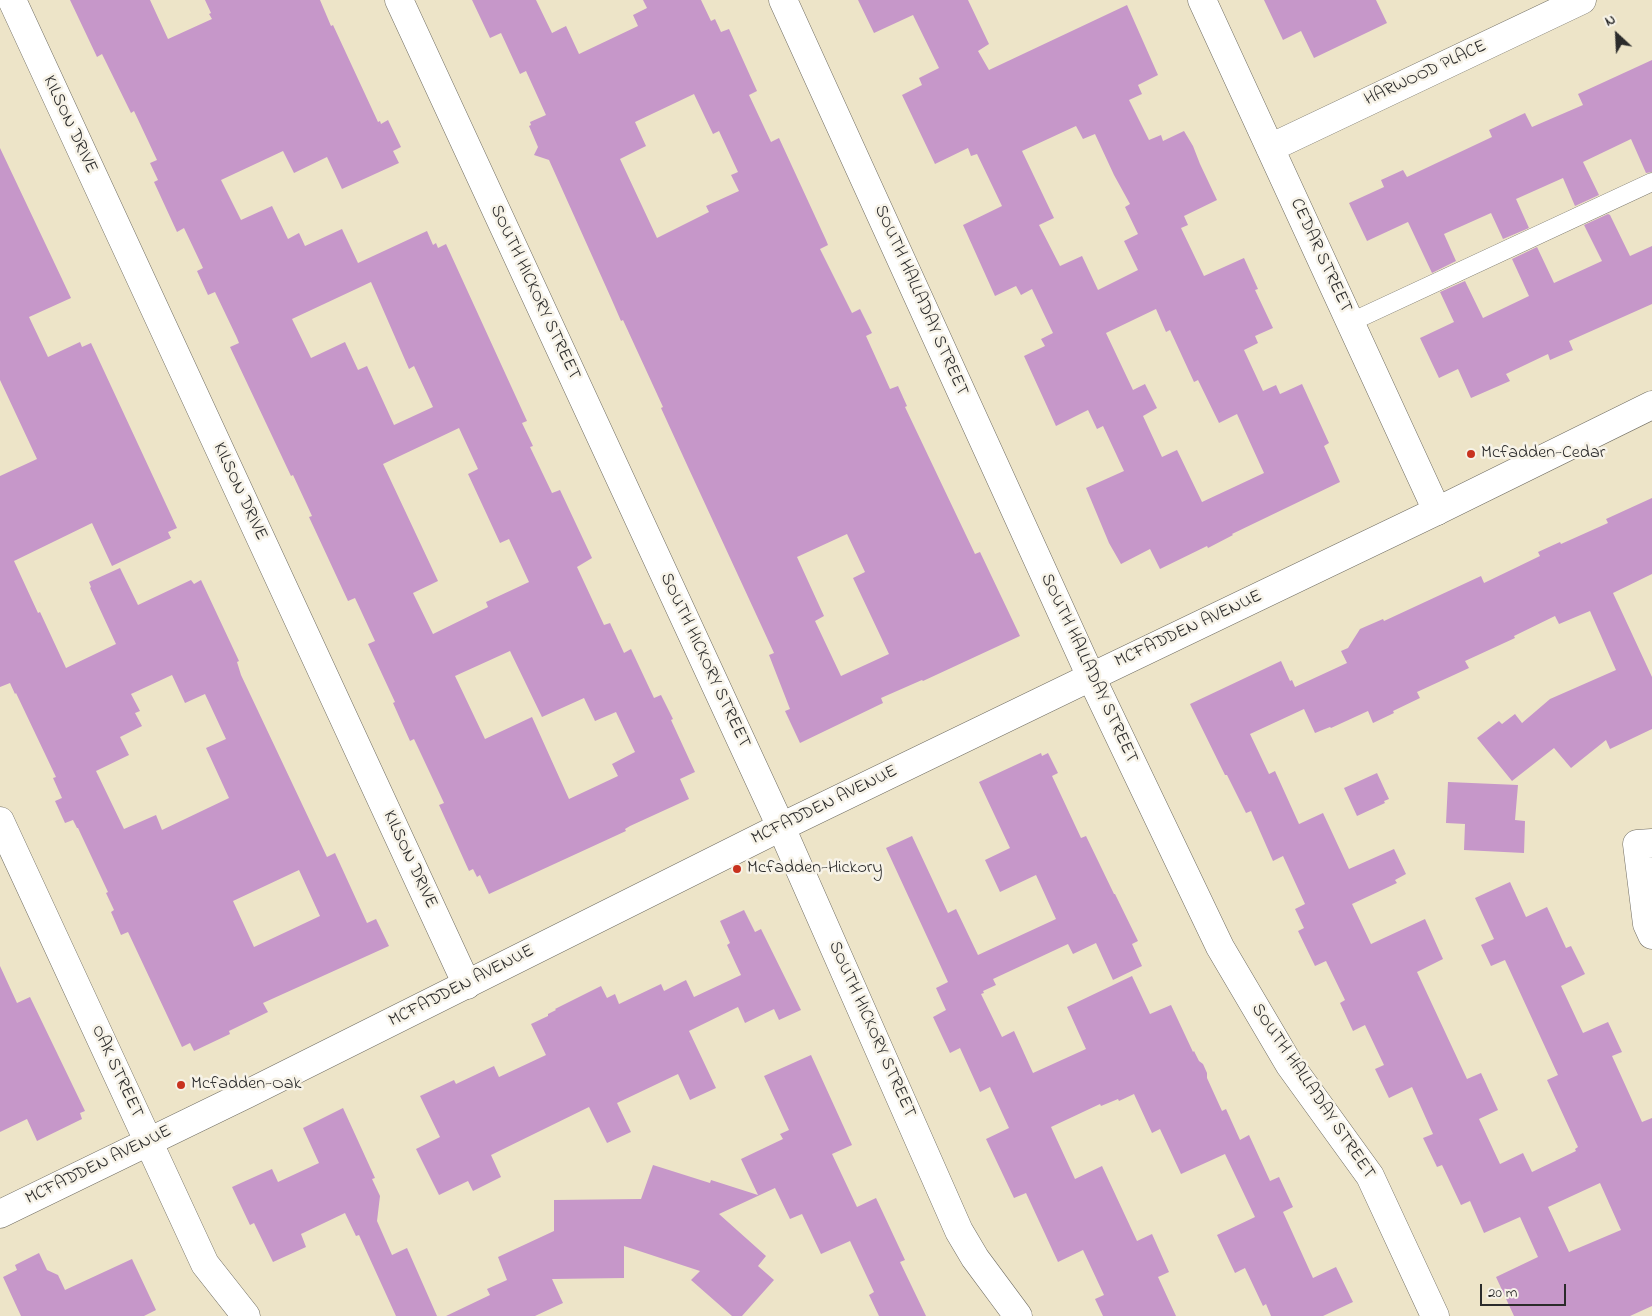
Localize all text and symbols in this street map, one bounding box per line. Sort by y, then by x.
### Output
text: N [1602,9,1619,32]
north arrow [1592,10,1642,60]
street label: HARWOOD PLACE [1362,36,1490,112]
street label: KILSON DRIVE [37,73,101,177]
street label: CEDAR STREET [1284,195,1356,317]
street label: SOUTH HICKORY STREET [484,202,584,384]
street label: SOUTH HALLADAY STREET [868,202,972,400]
street label: KILSON DRIVE [207,440,271,544]
place label: Mcfadden-Cedar [1481,443,1605,465]
marker: Mcfadden-Cedar [1465,448,1477,460]
street label: SOUTH HICKORY STREET [654,570,754,752]
street label: SOUTH HALLADAY STREET [1034,571,1142,767]
street label: MCFADDEN AVENUE [1112,586,1266,674]
street label: MCFADDEN AVENUE [748,761,902,851]
street label: KILSON DRIVE [377,808,441,912]
place label: Mcfadden-Hickory [747,858,882,880]
marker: Mcfadden-Hickory [731,863,743,875]
street label: SOUTH HICKORY STREET [822,938,920,1122]
street label: MCFADDEN AVENUE [386,941,538,1033]
street label: SOUTH HALLADAY STREET [1245,1000,1379,1184]
street label: OAK STREET [85,1022,147,1122]
place label: Mcfadden-Oak [191,1074,301,1096]
marker: Mcfadden-Oak [175,1079,187,1091]
street label: MCFADDEN AVENUE [22,1121,176,1211]
scale bar [1482,1274,1568,1306]
text: 20 m [1488,1282,1517,1304]

